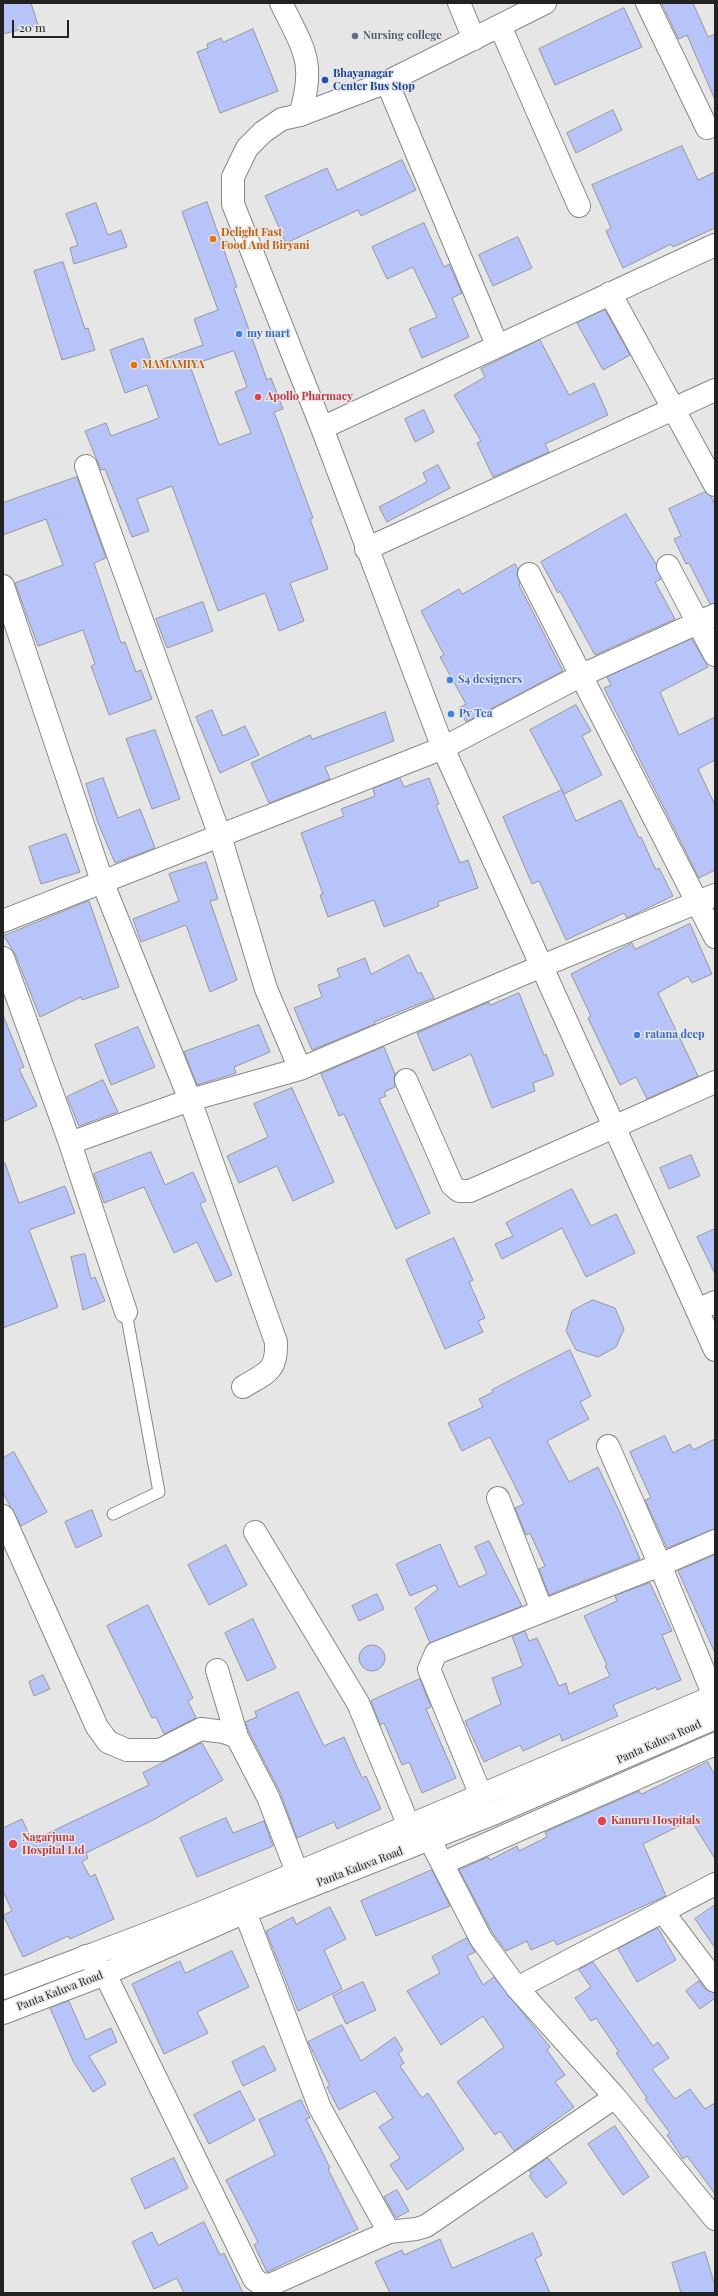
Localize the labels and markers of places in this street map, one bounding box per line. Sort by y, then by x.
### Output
place label: Nursing college [363,29,442,43]
marker: Nursing college [350,31,360,41]
place label: Bhayanagar Center Bus Stop [333,67,415,93]
marker: Bhayanagar Center Bus Stop [320,75,330,85]
place label: Delight Fast Food And Biryani [221,226,310,252]
marker: Delight Fast Food And Biryani [208,234,218,244]
place label: my mart [247,327,290,341]
marker: my mart [234,329,244,339]
place label: MAMAMIYA [142,358,205,372]
marker: MAMAMIYA [129,360,139,370]
place label: Apollo Pharmacy [266,390,353,404]
marker: Apollo Pharmacy [253,392,263,402]
place label: S4 designers [458,673,522,687]
marker: S4 designers [445,675,455,685]
place label: Pv Tea [459,707,492,721]
marker: Pv Tea [446,709,456,719]
place label: ratana deep [645,1028,705,1042]
marker: ratana deep [632,1030,642,1040]
place label: Kanuru Hospitals [611,1814,700,1828]
marker: Kanuru Hospitals [596,1815,608,1827]
place label: Nagarjuna Hospital Ltd [22,1831,85,1857]
marker: Nagarjuna Hospital Ltd [7,1838,19,1850]

